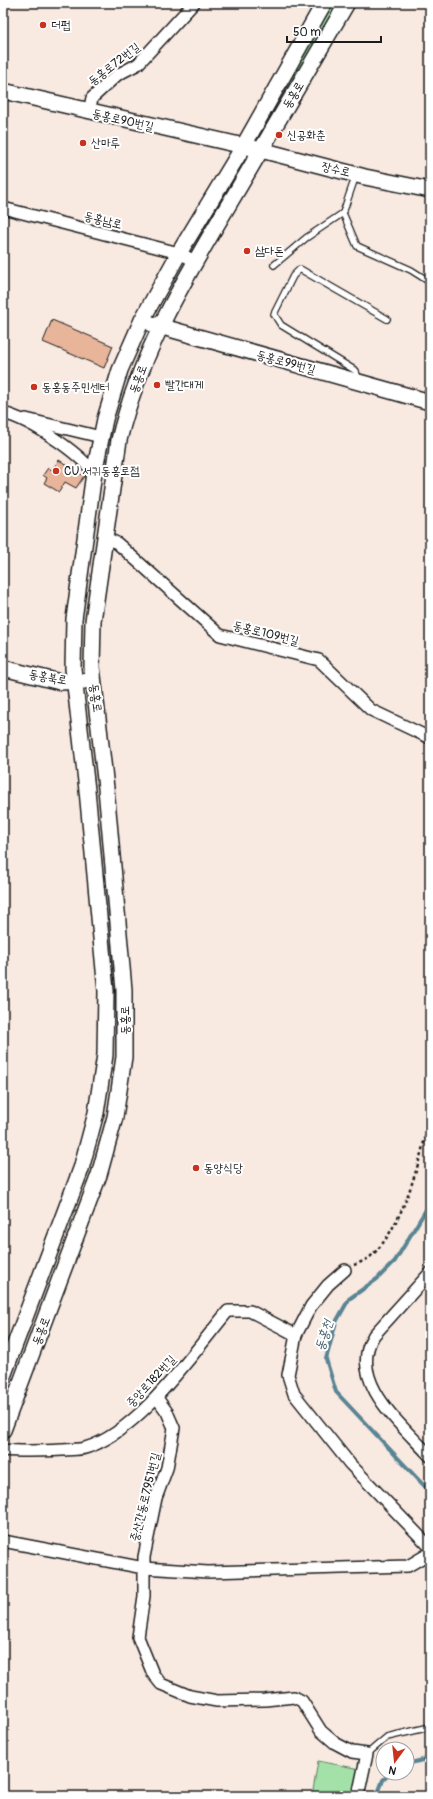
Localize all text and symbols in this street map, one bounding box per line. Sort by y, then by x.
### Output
place label: 더펍 [51,18,70,33]
scale bar [287,18,381,44]
marker: 더펍 [38,20,48,30]
text: 50 m [293,25,321,40]
street label: 동홍로72번길 [86,39,143,89]
street label: 동홍로 [280,79,307,112]
street label: 동홍로90번길 [91,106,155,135]
place label: 신공화춘 [287,128,326,143]
marker: 신공화춘 [274,130,284,140]
place label: 산마루 [91,136,120,151]
marker: 산마루 [78,138,88,148]
street label: 장수로 [320,159,352,180]
street label: 동홍남로 [82,209,123,232]
place label: 삼다돈 [255,244,284,259]
marker: 삼다돈 [242,246,252,256]
street label: 동홍로99번길 [255,347,317,378]
street label: 동홍로 [126,363,150,395]
place label: 빨간대게 [165,378,204,393]
place label: 동홍동주민센터 [42,380,110,395]
marker: 빨간대게 [152,380,162,390]
marker: 동홍동주민센터 [29,382,39,392]
place label: CU 서귀동홍로점 [64,464,140,479]
marker: CU 서귀동홍로점 [51,466,61,476]
street label: 동홍로109번길 [231,618,301,649]
street label: 동홍북로 [28,667,68,688]
street label: 동홍로 [86,683,105,713]
street label: 동홍로 [118,1006,133,1034]
place label: 동양식당 [204,1161,243,1176]
marker: 동양식당 [191,1163,201,1173]
street label: 동홍로 [29,1315,54,1347]
water label: 동홍천 [311,1316,337,1353]
street label: 중앙로182번길 [123,1352,179,1410]
street label: 중산간동로7951번길 [127,1451,164,1543]
north arrow [375,1741,415,1781]
text: N [387,1763,398,1777]

